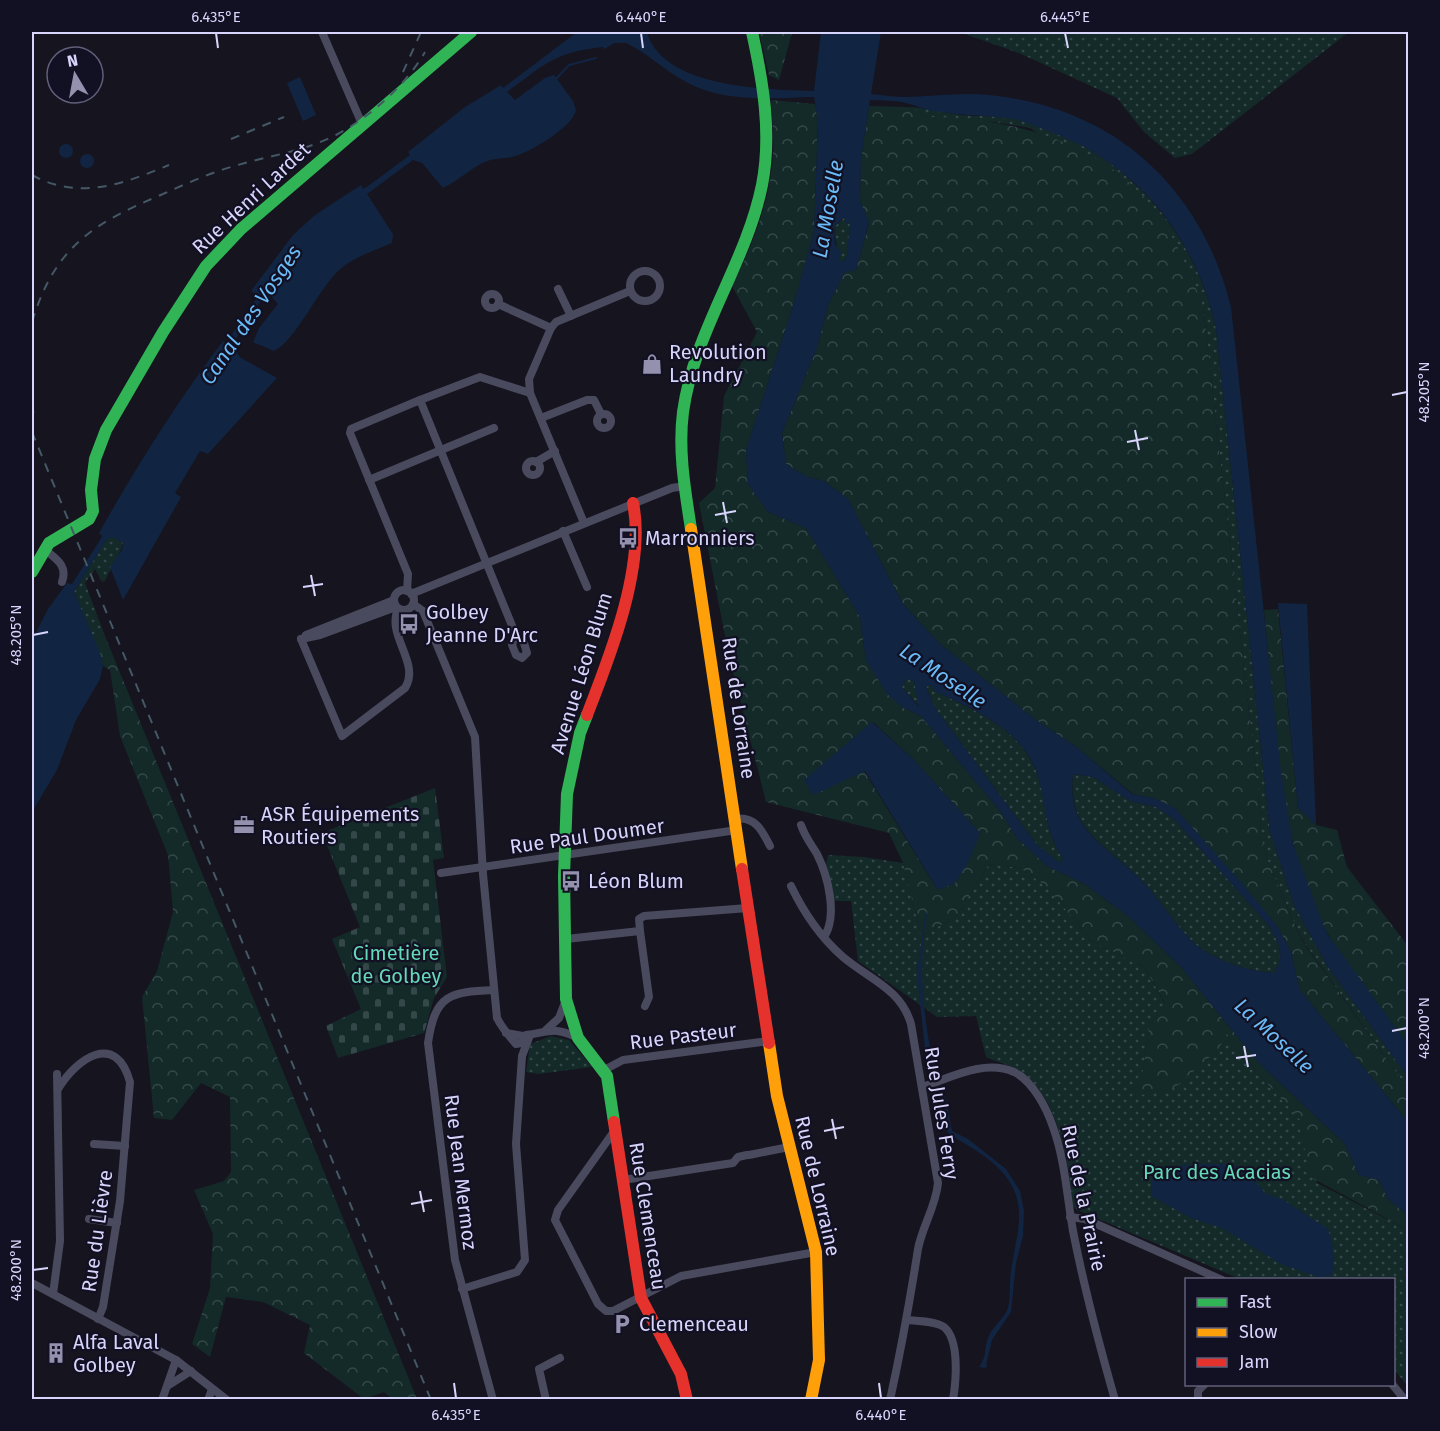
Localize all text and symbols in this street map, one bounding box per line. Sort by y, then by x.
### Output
text: 6.435°E [191,8,241,26]
text: 6.440°E [615,8,667,26]
text: 6.445°E [1040,8,1090,26]
north arrow [45,45,105,105]
text: N [66,50,79,71]
street label: Rue Henri Lardet [187,137,316,259]
water label: La Moselle [807,158,849,260]
water label: Canal des Vosges [195,240,307,390]
place label: Revolution Laundry [669,340,767,387]
shop icon: Revolution Laundry [640,352,664,376]
text: 48.205°N [1415,361,1433,423]
bus stop icon: Marronniers [616,526,640,550]
place label: Marronniers [645,526,755,550]
street label: Avenue Léon Blum [545,589,617,757]
place label: Golbey Jeanne D'Arc [426,600,538,647]
text: 48.205°N [7,604,25,666]
bus stop icon: Golbey Jeanne D'Arc [397,612,421,636]
street label: Rue de Lorraine [717,635,761,781]
water label: La Moselle [895,638,991,715]
place label: ASR Équipements Routiers [261,802,419,849]
office icon: ASR Équipements Routiers [232,813,256,837]
street label: Rue Paul Doumer [508,813,666,859]
bus stop icon: Léon Blum [559,869,583,893]
place label: Léon Blum [588,869,684,893]
park label: Cimetière de Golbey [351,941,442,988]
water label: La Moselle [1229,993,1319,1079]
text: 48.200°N [1415,997,1433,1059]
street label: Rue Pasteur [628,1017,738,1054]
street label: Rue Jules Ferry [920,1045,964,1181]
street label: Rue Jean Mermoz [440,1093,482,1251]
street label: Rue de Lorraine [790,1114,846,1258]
street label: Rue de la Prairie [1057,1123,1111,1273]
street label: Rue Clemenceau [624,1140,672,1292]
park label: Parc des Acacias [1143,1160,1291,1184]
street label: Rue du Lièvre [77,1168,117,1294]
text: 48.200°N [7,1239,25,1301]
legend [1185,1278,1395,1386]
text: Fast [1239,1291,1272,1313]
parking icon: Clemenceau [610,1312,634,1336]
place label: Clemenceau [639,1312,749,1336]
text: Slow [1239,1321,1278,1343]
place label: Alfa Laval Golbey [73,1330,159,1377]
building icon: Alfa Laval Golbey [44,1341,68,1365]
text: Jam [1239,1351,1270,1373]
text: 6.435°E [431,1406,481,1424]
text: 6.440°E [855,1406,907,1424]

